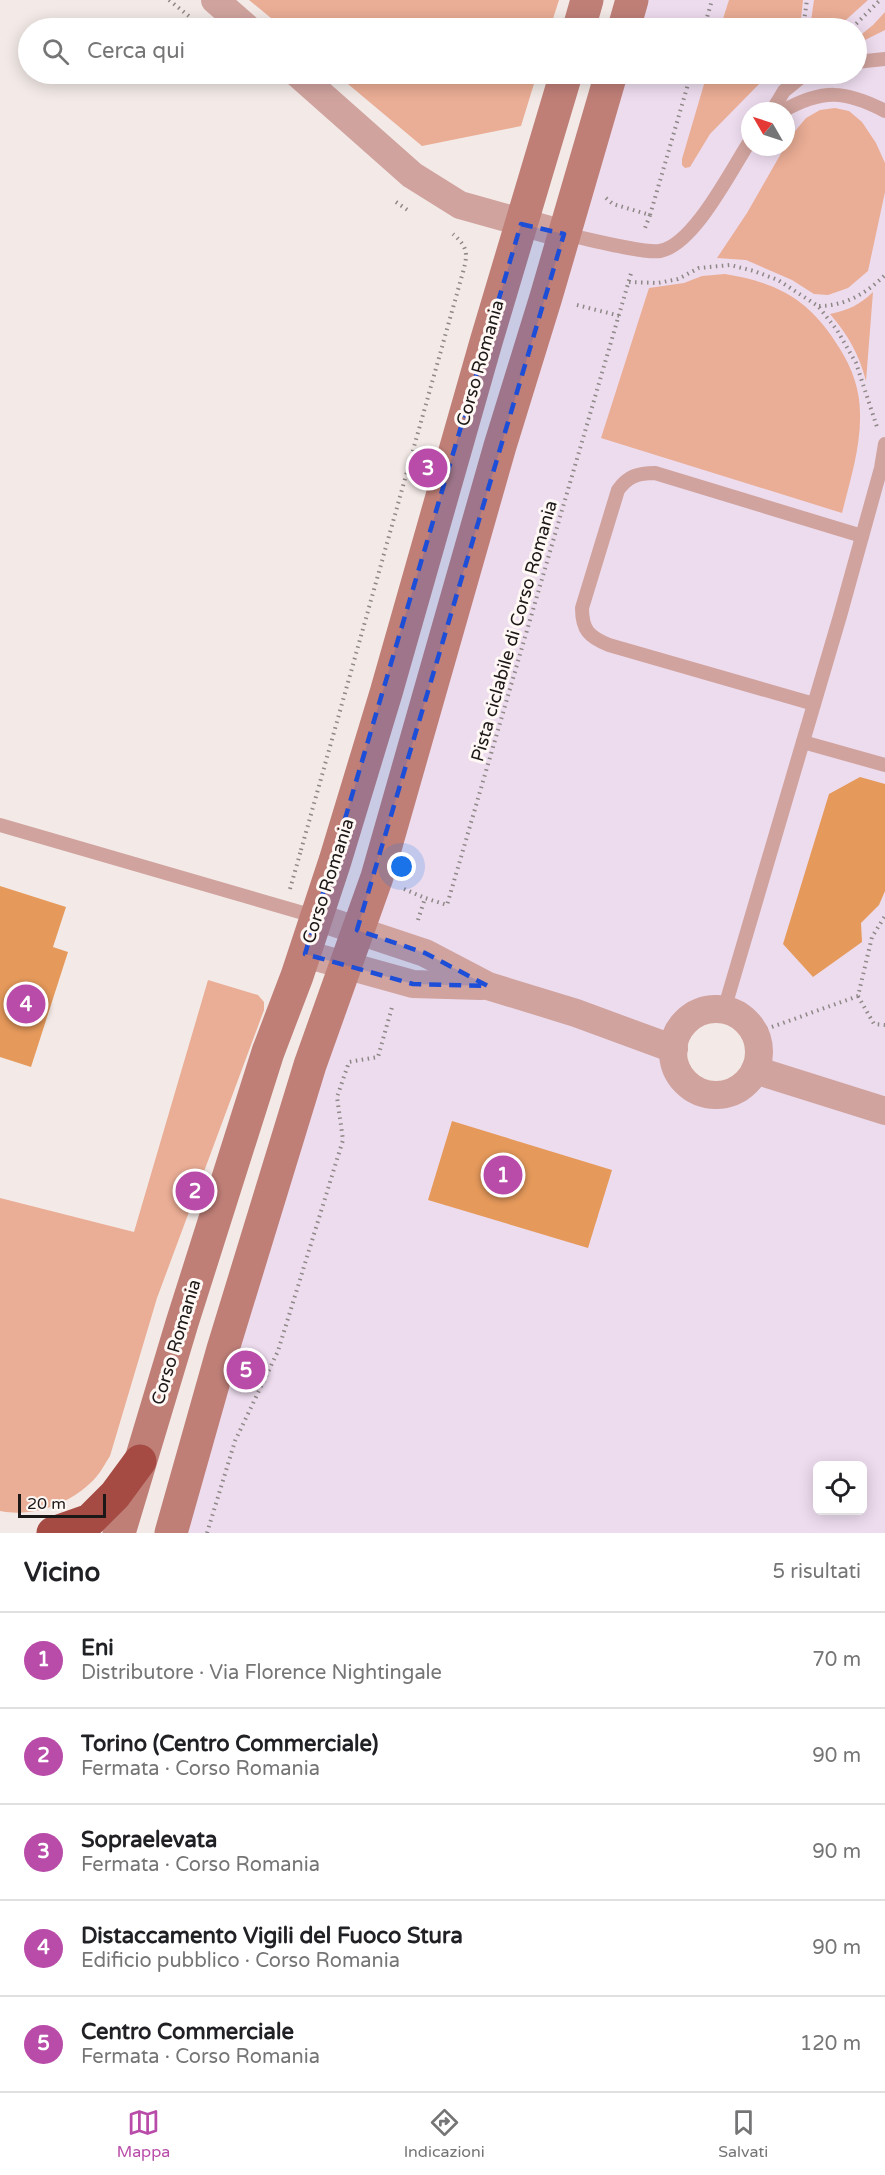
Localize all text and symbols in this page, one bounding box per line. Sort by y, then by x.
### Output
search box [18,18,867,84]
icon: search [39,35,72,68]
text: Cerca qui [87,38,185,64]
north arrow [741,102,795,156]
street label: Corso Romania [451,297,509,429]
pin: 3 [408,446,448,490]
street label: Pista ciclabile di Corso Romania [466,498,562,764]
street label: Corso Romania [297,816,359,946]
your location [387,852,416,881]
pin: 4 [6,982,46,1026]
pin: 1 [484,1152,522,1198]
pin: 2 [176,1168,214,1214]
street label: Corso Romania [146,1276,206,1408]
pin: 5 [226,1348,266,1392]
map controls [813,1461,867,1515]
button: locate [813,1461,867,1515]
scale bar [18,1491,106,1518]
text: 20 m [27,1494,66,1514]
text: Vicino [24,1557,100,1588]
text: 5 risultati [773,1560,861,1584]
text: Eni [81,1635,114,1661]
text: 1 [37,1648,50,1672]
text: 70 m [812,1648,861,1672]
text: Distributore · Via Florence Nightingale [81,1661,442,1685]
text: Torino (Centro Commerciale) [81,1731,378,1757]
text: 2 [37,1744,50,1768]
text: 90 m [812,1744,861,1768]
text: Fermata · Corso Romania [81,1757,320,1781]
text: Sopraelevata [81,1827,217,1853]
text: 3 [37,1840,50,1864]
text: 90 m [812,1840,861,1864]
text: Fermata · Corso Romania [81,1853,320,1877]
text: Distaccamento Vigili del Fuoco Stura [81,1923,463,1949]
text: 4 [37,1936,50,1960]
text: 90 m [812,1936,861,1960]
text: Edificio pubblico · Corso Romania [81,1949,400,1973]
text: Centro Commerciale [81,2019,294,2045]
text: 5 [37,2032,50,2056]
text: 120 m [800,2032,861,2056]
text: Fermata · Corso Romania [81,2045,320,2069]
tab: Mappa [117,2106,170,2162]
tab: Indicazioni [404,2106,485,2162]
tab: Salvati [718,2106,768,2162]

